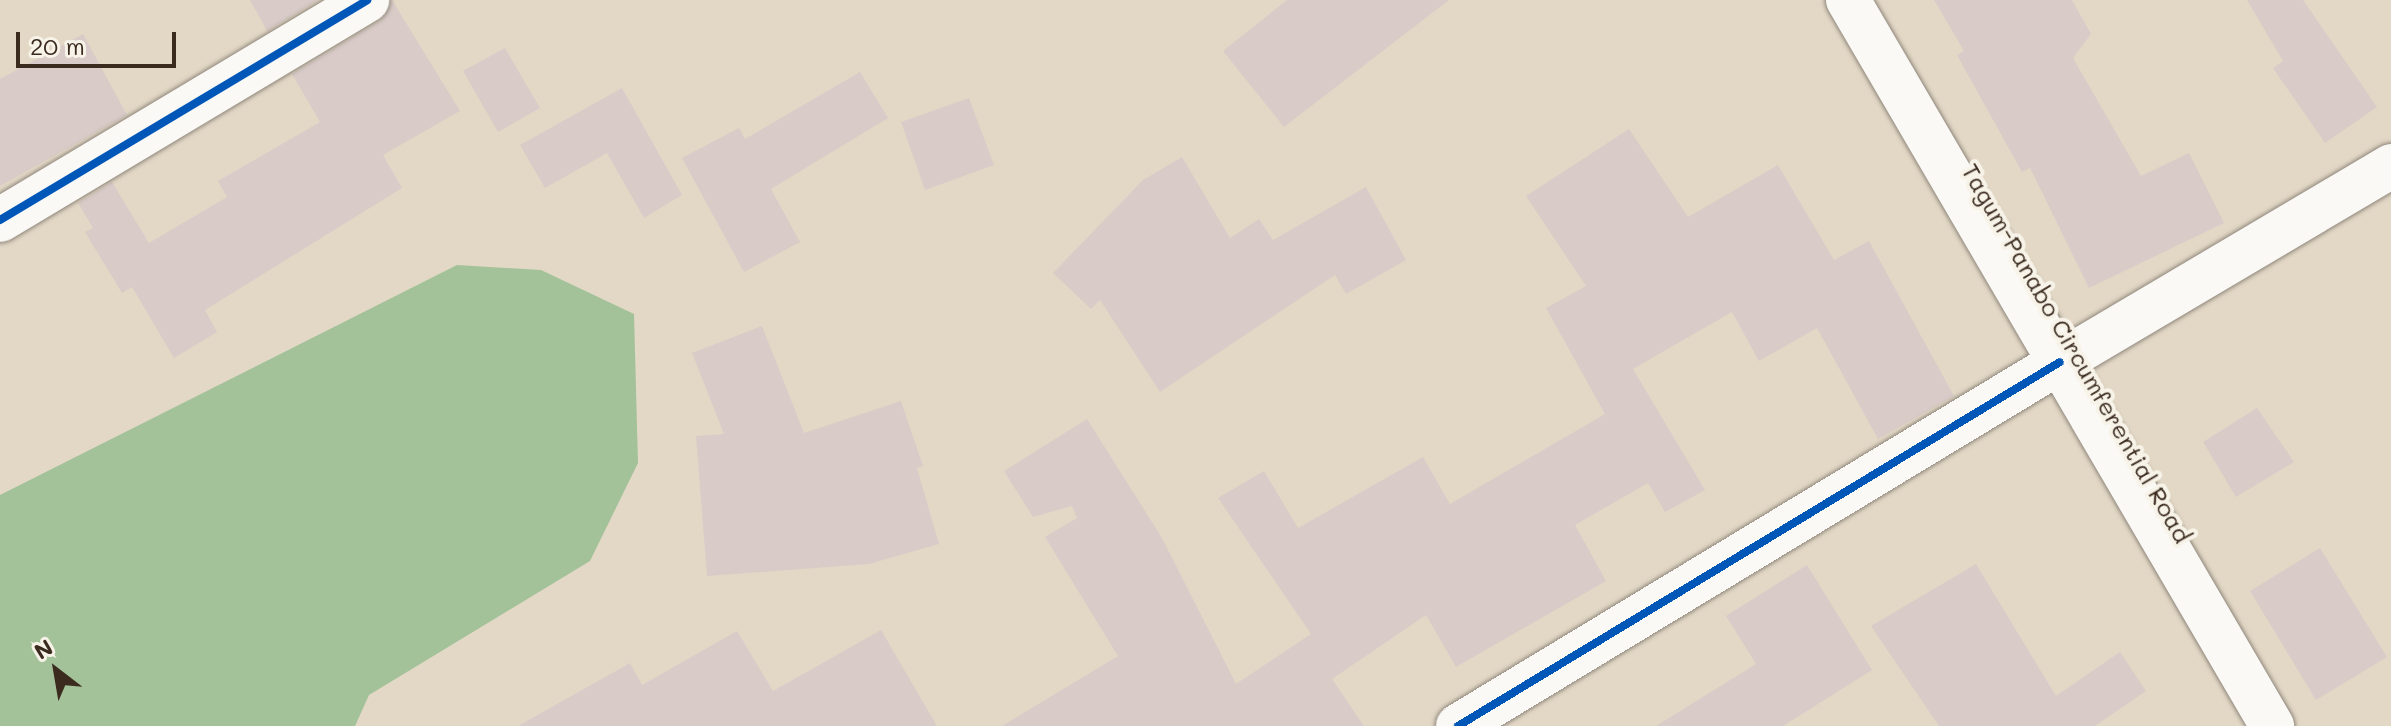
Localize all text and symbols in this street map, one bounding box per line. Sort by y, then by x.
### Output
scale bar [20,16,180,66]
text: 20 m [30,30,85,61]
street label: Tagum-Panabo Circumferential Road [1956,158,2198,548]
north arrow [16,630,96,710]
text: N [29,632,58,666]

